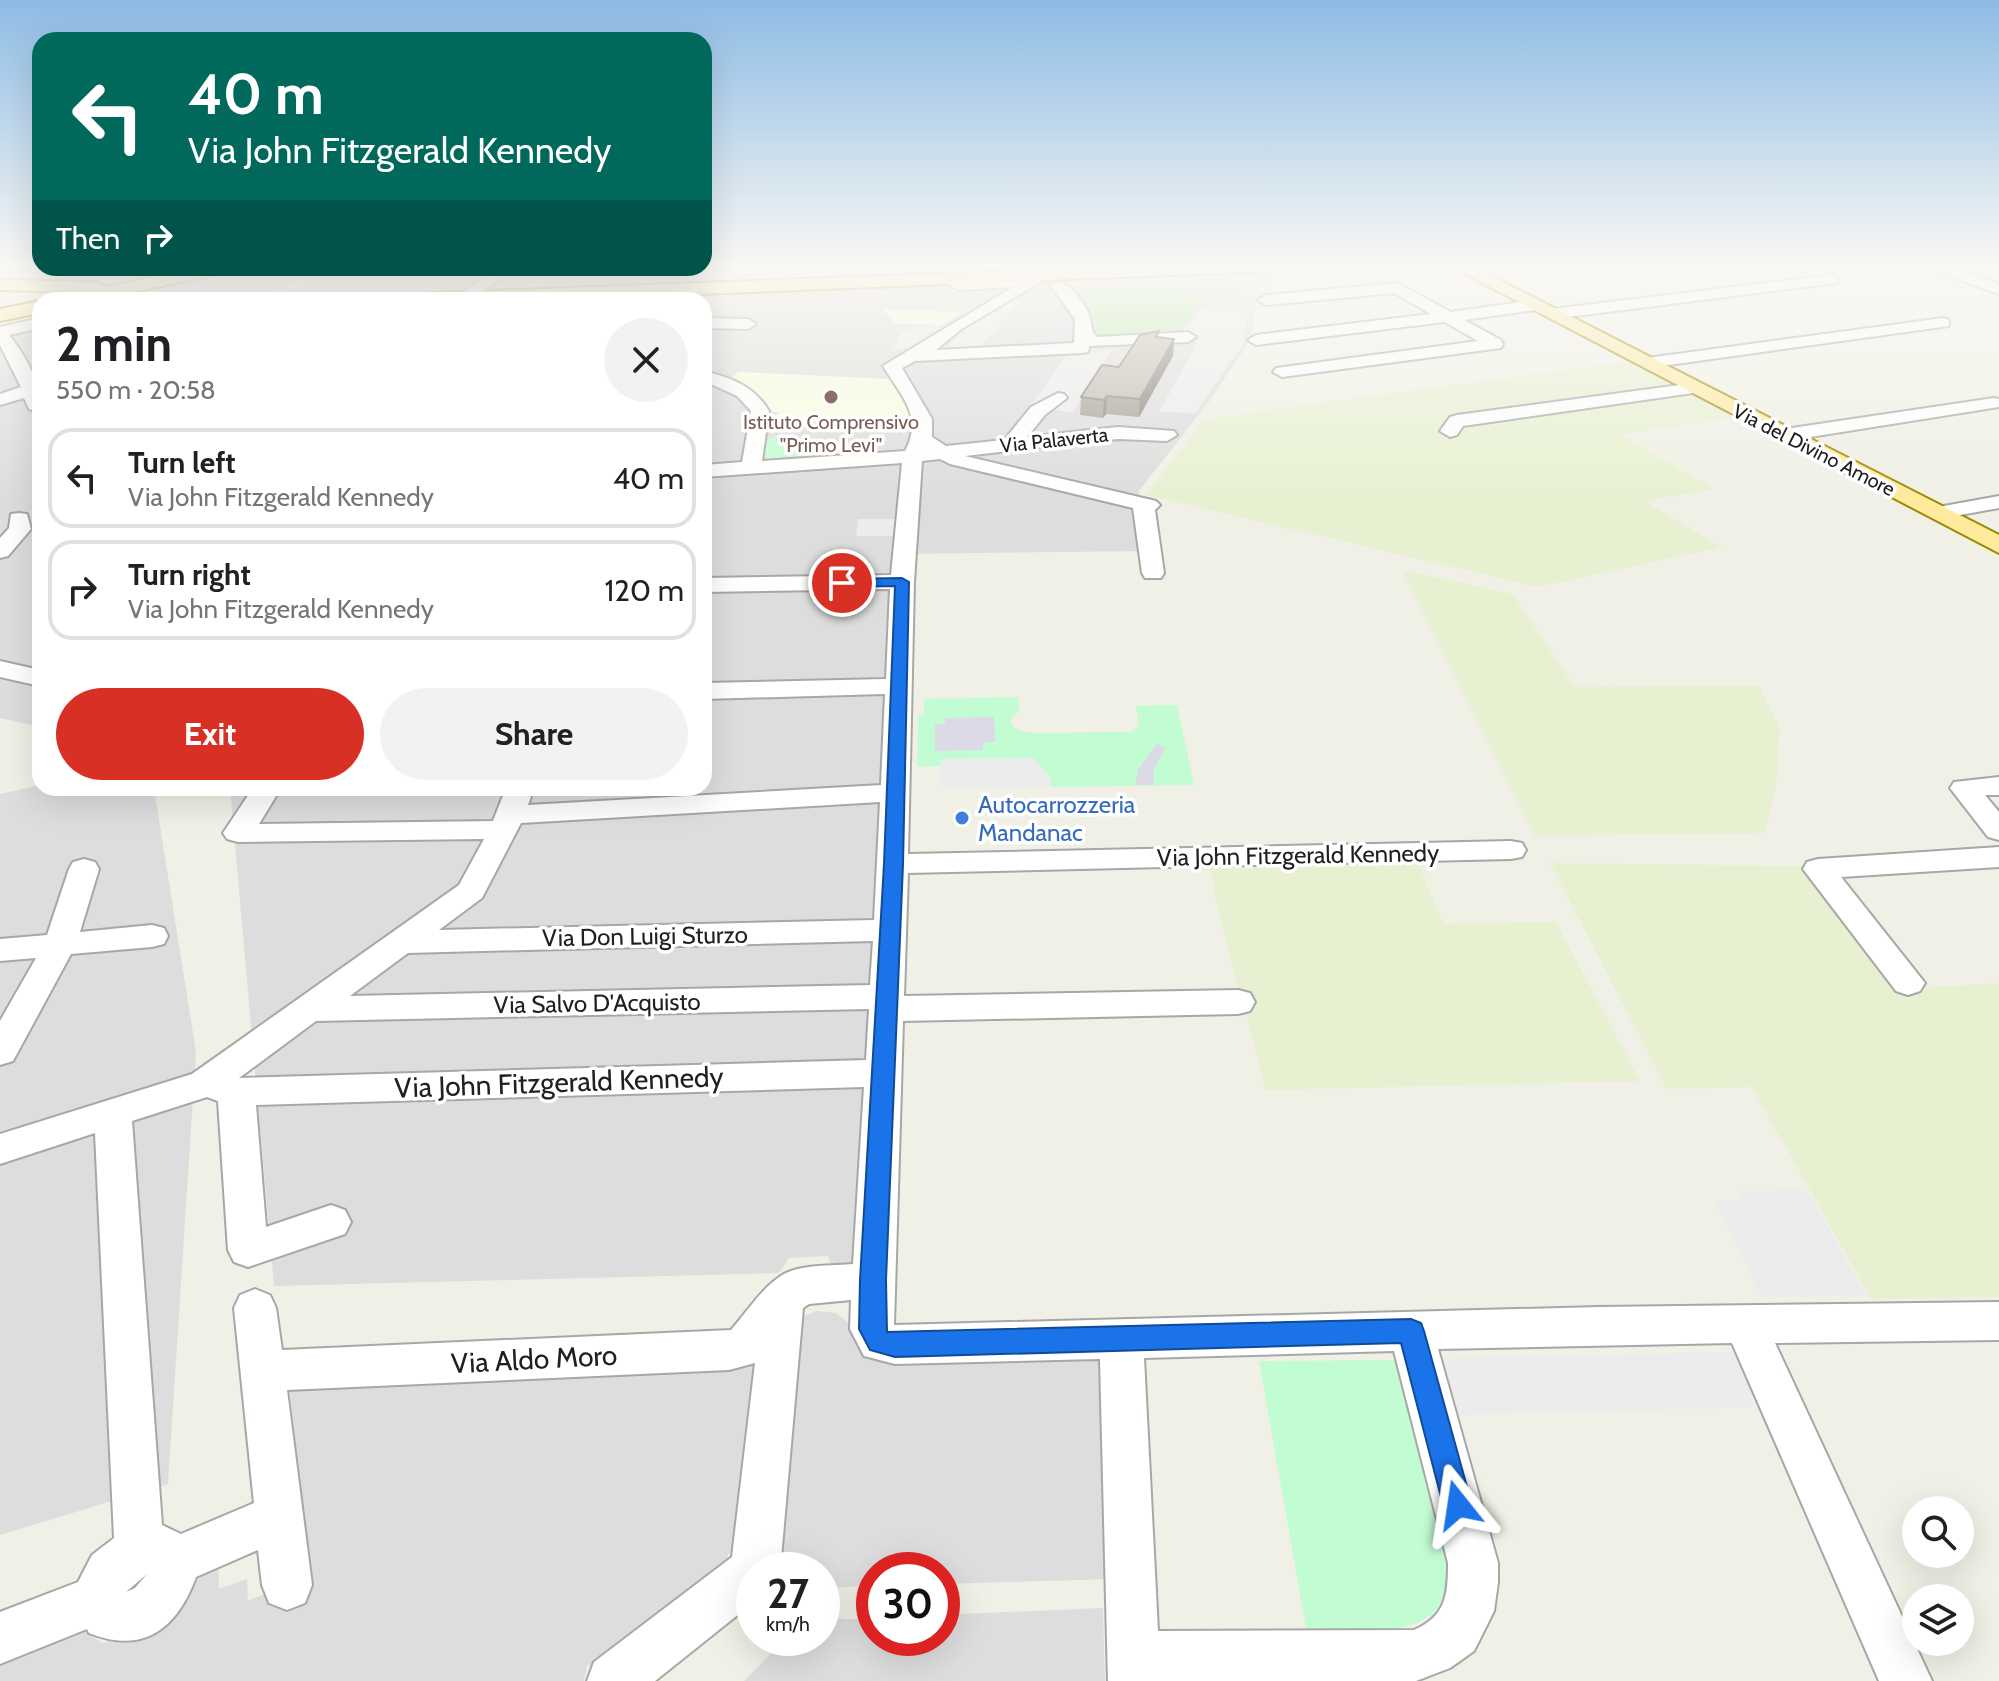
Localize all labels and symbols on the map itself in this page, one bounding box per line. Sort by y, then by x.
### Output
marker: Istituto Comprensivo "Primo Levi" [822,388,840,406]
street label: Via del Divino Amore [1729,399,1899,501]
place label: Istituto Comprensivo "Primo Levi" [743,410,919,457]
street label: Via Palaverta [999,422,1110,458]
pin [808,549,876,617]
place label: Autocarrozzeria Mandanac [978,790,1136,847]
marker: Autocarrozzeria Mandanac [953,809,971,827]
street label: Via John Fitzgerald Kennedy [1157,838,1439,872]
street label: Via Don Luigi Sturzo [542,920,748,952]
street label: Via Salvo D'Acquisto [493,987,701,1019]
street label: Via John Fitzgerald Kennedy [394,1059,724,1105]
street label: Via Aldo Moro [450,1338,618,1380]
position arrow [1416,1463,1500,1547]
speed limit sign: 30 [856,1552,960,1656]

